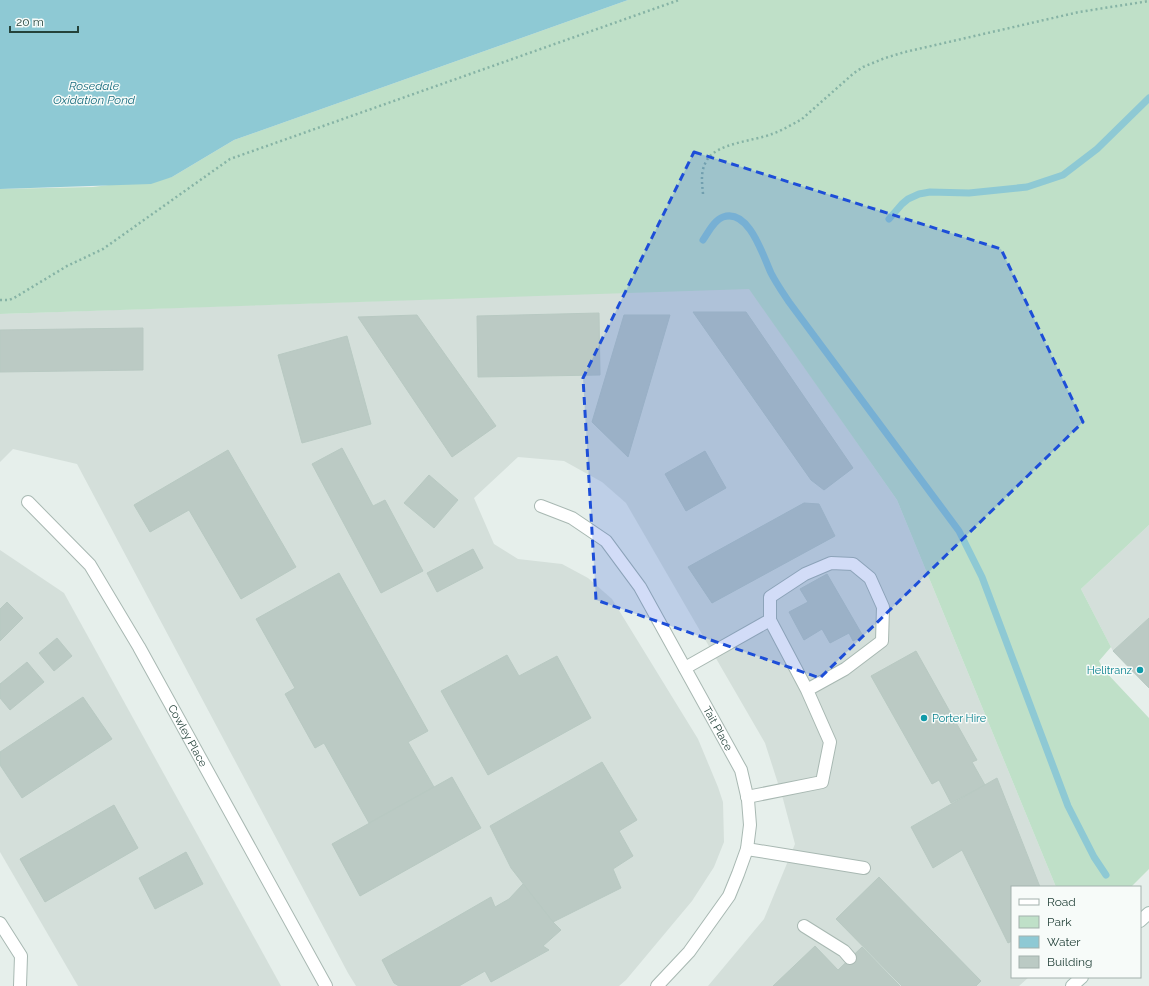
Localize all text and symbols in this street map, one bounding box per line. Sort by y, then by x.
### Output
scale bar [10,8,78,34]
text: 20 m [16,15,44,29]
water label: Rosedale Oxidation Pond [53,79,136,107]
place label: Helitranz [1087,664,1133,677]
marker: Helitranz [1135,665,1145,675]
street label: Cowley Place [165,702,210,769]
street label: Tait Place [701,704,736,753]
place label: Porter Hire [932,712,987,725]
marker: Porter Hire [919,713,929,723]
legend [1011,886,1141,978]
text: Road [1047,895,1076,909]
text: Park [1047,915,1072,929]
text: Water [1047,935,1081,949]
text: Building [1047,955,1093,969]

